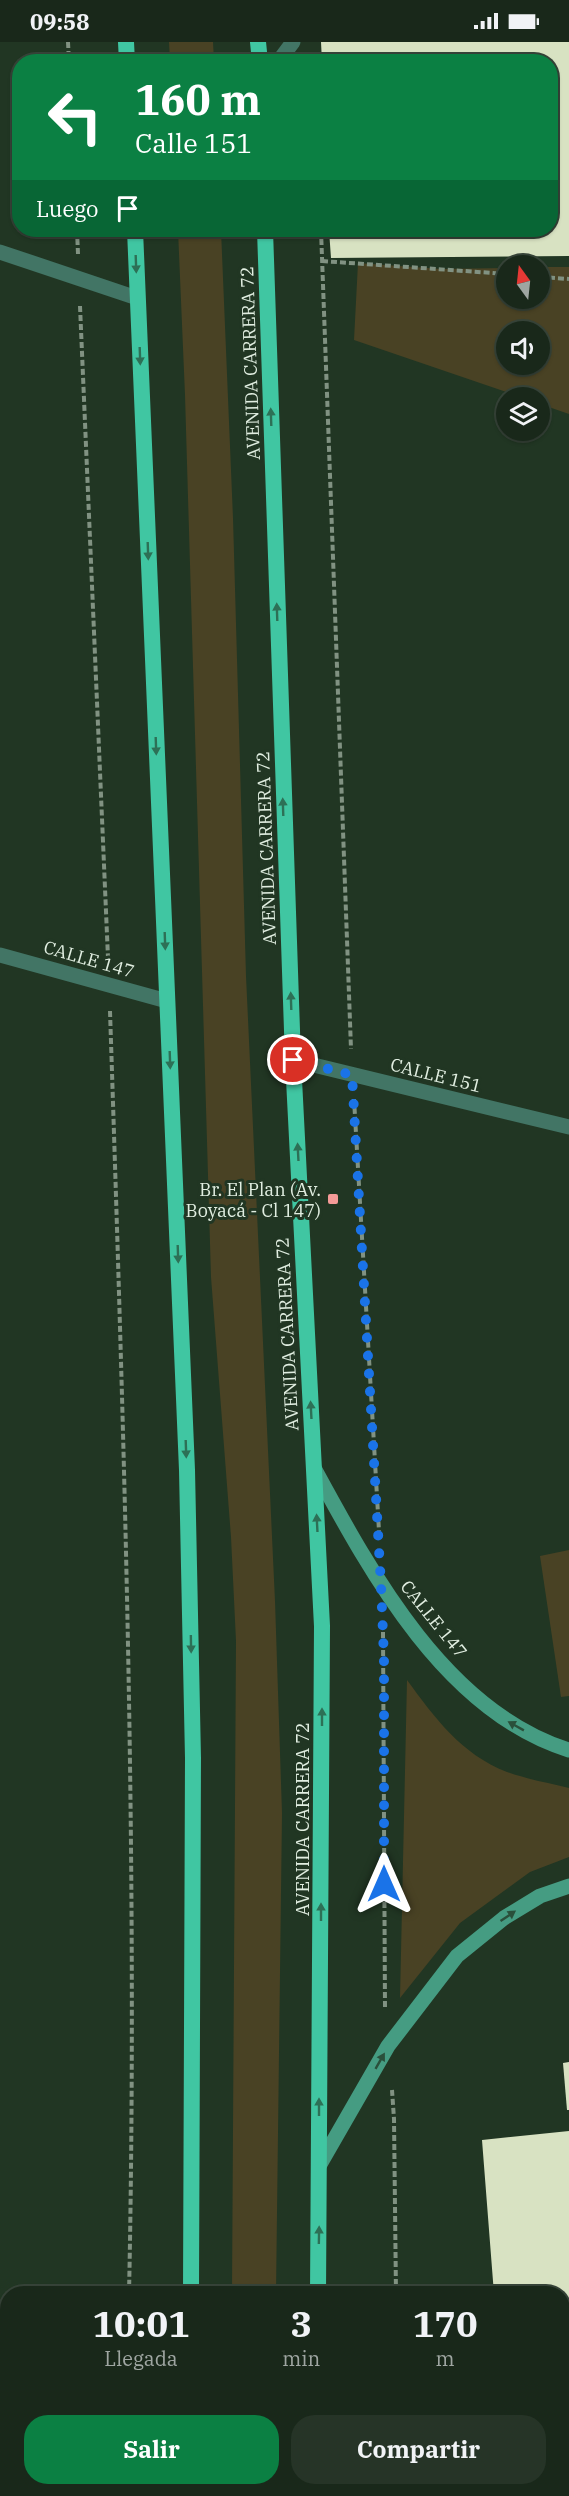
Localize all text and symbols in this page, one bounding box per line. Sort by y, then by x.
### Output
text: 09:58 [30,7,89,36]
text: 160 m [135,72,261,127]
icon: left [36,78,114,156]
text: Calle 151 [135,125,253,160]
icon: arrive [111,192,144,225]
text: Luego [36,194,99,223]
one-way arrow [132,254,141,273]
north arrow [496,255,550,309]
map controls [496,255,550,441]
street label: AVENIDA CARRERA 72 [235,266,265,460]
button: sound [496,321,550,375]
one-way arrow [135,347,144,366]
button: layers [496,387,550,441]
one-way arrow [267,407,276,426]
one-way arrow [144,541,153,560]
one-way arrow [273,602,282,621]
one-way arrow [152,736,161,755]
street label: AVENIDA CARRERA 72 [251,751,281,945]
one-way arrow [279,797,288,816]
one-way arrow [160,931,169,950]
street label: CALLE 147 [41,935,137,983]
one-way arrow [286,992,295,1011]
pin [267,1034,318,1085]
icon: arrive [276,1043,309,1076]
one-way arrow [165,1050,174,1069]
street label: CALLE 151 [388,1053,484,1097]
one-way arrow [293,1143,302,1162]
place label: Br. El Plan (Av. Boyacá - Cl 147) [186,1178,321,1222]
marker: Br. El Plan (Av. Boyacá - Cl 147) [326,1192,340,1206]
street label: AVENIDA CARRERA 72 [270,1237,304,1431]
one-way arrow [173,1245,182,1264]
one-way arrow [306,1400,315,1419]
one-way arrow [181,1440,190,1459]
one-way arrow [312,1513,321,1532]
street label: CALLE 147 [396,1576,472,1662]
one-way arrow [186,1635,195,1654]
one-way arrow [317,1708,327,1727]
one-way arrow [508,1720,524,1731]
street label: AVENIDA CARRERA 72 [291,1722,314,1916]
position arrow [352,1852,416,1916]
one-way arrow [316,1903,326,1922]
one-way arrow [500,1911,516,1922]
one-way arrow [375,2052,385,2069]
one-way arrow [314,2098,324,2117]
one-way arrow [314,2226,323,2245]
text: 10:01 [92,2300,190,2347]
text: 3 [290,2300,312,2347]
text: 170 [413,2300,478,2347]
text: Llegada [104,2345,178,2372]
text: min [282,2345,320,2372]
text: m [436,2345,455,2372]
button: Salir [24,2415,279,2484]
button: Compartir [291,2415,546,2484]

